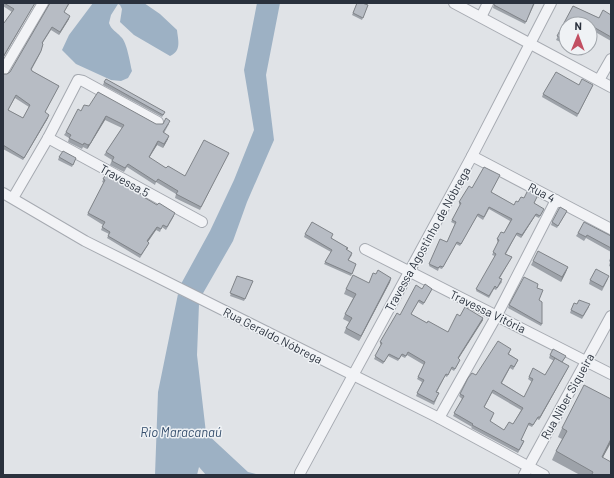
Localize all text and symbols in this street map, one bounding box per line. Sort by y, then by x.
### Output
north arrow [558,16,598,56]
text: N [574,19,582,32]
street label: Travessa 5 [98,161,152,199]
street label: Travessa Agostinho de Nóbrega [381,164,473,314]
street label: Rua 4 [526,179,558,205]
street label: Travessa Vitória [448,287,528,335]
street label: Rua Geraldo Nóbrega [221,304,325,366]
street label: Rua Niber Siqueira [538,351,596,441]
water label: Rio Maracanaú [140,424,222,440]

